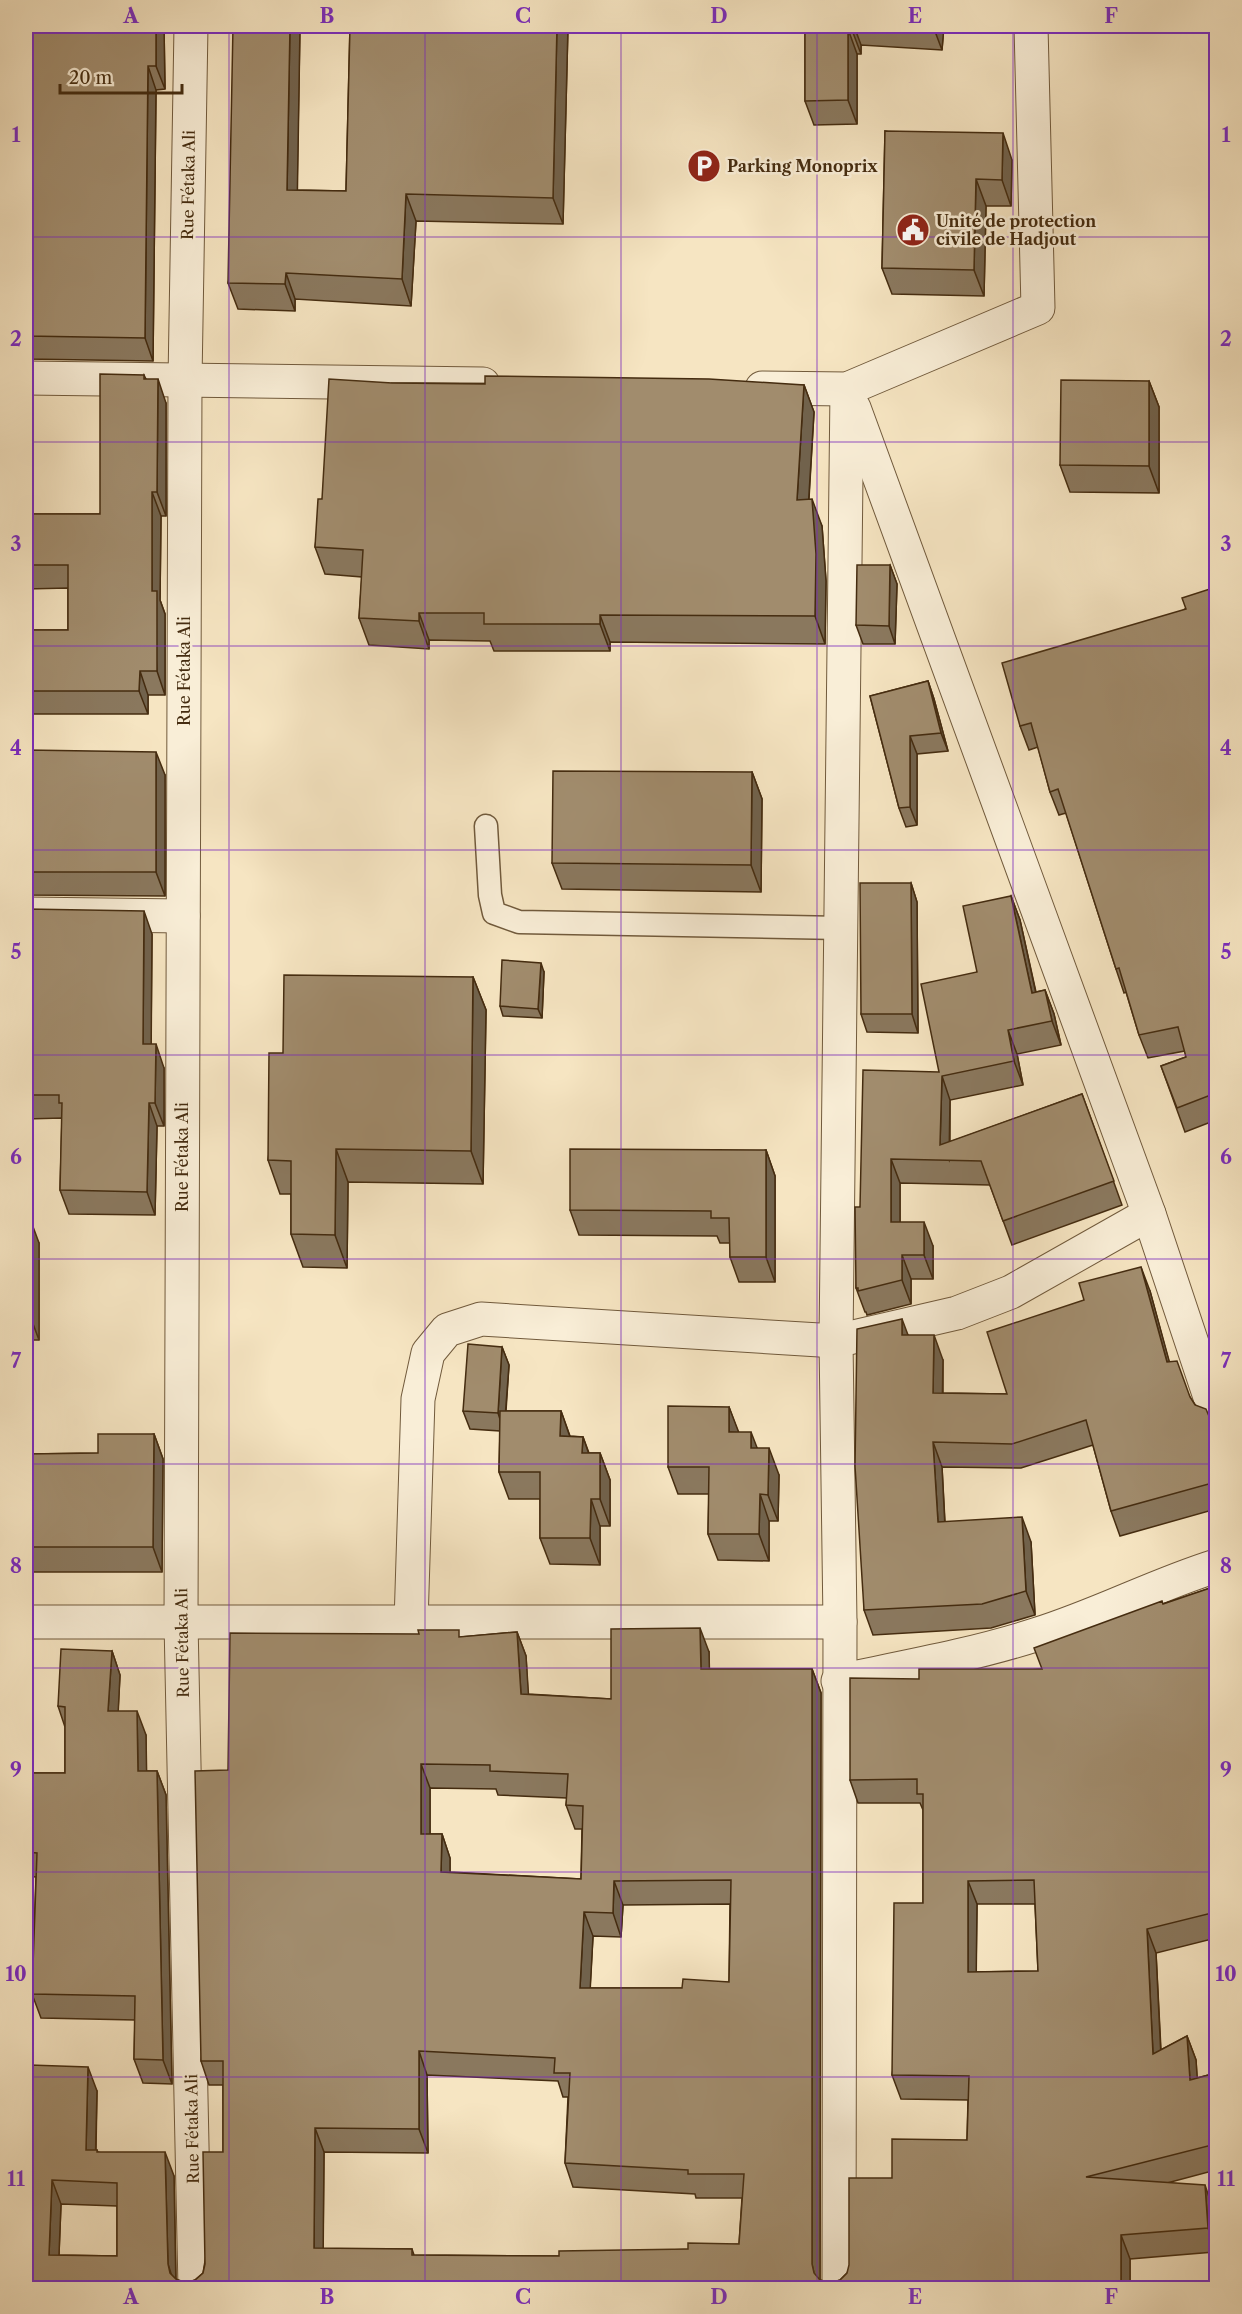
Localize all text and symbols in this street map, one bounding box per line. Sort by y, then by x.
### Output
text: A [122,4,139,28]
text: B [320,4,335,28]
text: C [515,4,531,28]
text: D [710,4,728,28]
text: E [908,4,922,28]
text: F [1104,4,1118,28]
scale bar [60,57,182,95]
text: 20 m [69,67,113,89]
text: 1 [12,123,21,147]
text: 1 [1222,123,1231,147]
street label: Rue Fétaka Ali [177,130,199,240]
parking icon: Parking Monoprix [686,148,722,184]
place label: Parking Monoprix [727,156,878,176]
place label: Unité de protection civile de Hadjout [936,211,1096,249]
public building icon: Unité de protection civile de Hadjout [895,212,931,248]
text: 2 [10,327,22,351]
text: 2 [1220,327,1232,351]
text: 3 [10,532,22,556]
text: 3 [1220,532,1232,556]
street label: Rue Fétaka Ali [174,616,194,726]
text: 4 [10,736,22,760]
text: 4 [1220,736,1232,760]
text: 5 [10,940,22,964]
text: 5 [1220,940,1232,964]
street label: Rue Fétaka Ali [172,1102,192,1212]
text: 6 [10,1145,22,1169]
text: 6 [1220,1145,1232,1169]
text: 7 [11,1349,22,1373]
text: 7 [1221,1349,1232,1373]
text: 8 [10,1554,22,1578]
text: 8 [1220,1554,1232,1578]
street label: Rue Fétaka Ali [171,1588,193,1698]
text: 9 [10,1758,22,1782]
text: 9 [1220,1758,1232,1782]
text: 10 [5,1962,27,1986]
text: 10 [1215,1962,1237,1986]
street label: Rue Fétaka Ali [181,2074,203,2184]
text: 11 [7,2167,25,2191]
text: 11 [1217,2167,1235,2191]
text: A [122,2285,139,2309]
text: B [320,2285,335,2309]
text: C [515,2285,531,2309]
text: D [710,2285,728,2309]
text: E [908,2285,922,2309]
text: F [1104,2285,1118,2309]

